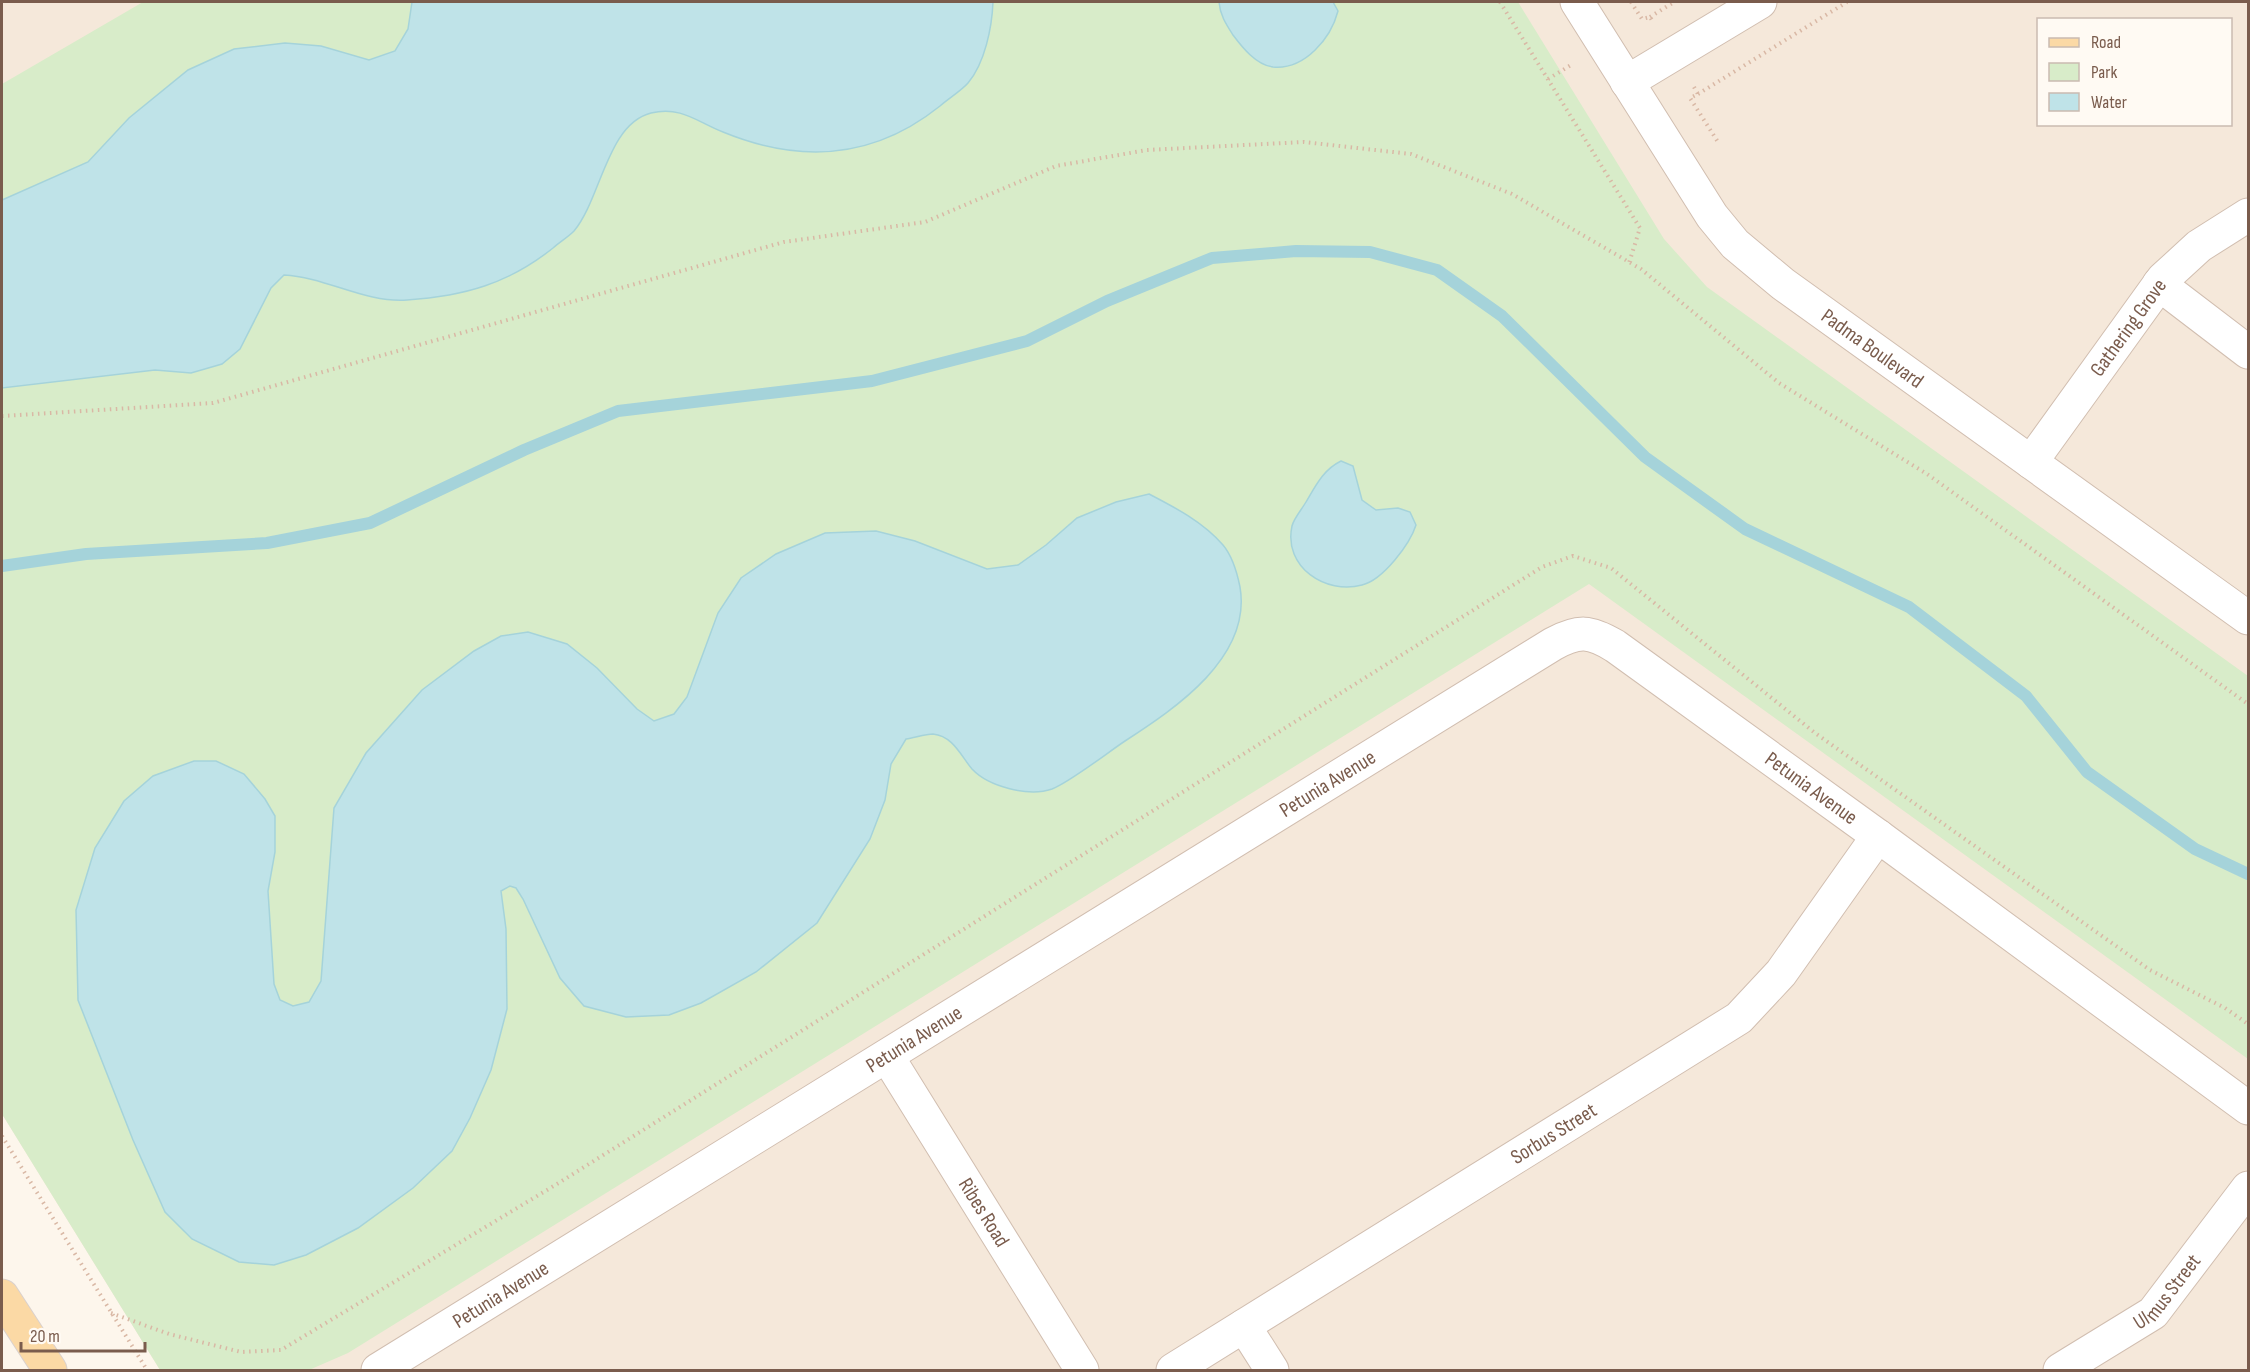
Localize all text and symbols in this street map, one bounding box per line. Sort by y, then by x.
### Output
legend [2037,18,2232,126]
text: Road [2091,32,2121,53]
text: Park [2091,62,2117,83]
text: Water [2091,92,2127,113]
street label: Gathering Grove [2085,274,2172,381]
street label: Padma Boulevard [1816,304,1928,394]
street label: Petunia Avenue [1275,745,1380,823]
street label: Petunia Avenue [1760,747,1862,830]
street label: Petunia Avenue [862,1000,967,1078]
street label: Sorbus Street [1506,1098,1601,1170]
street label: Ribes Road [953,1173,1014,1252]
street label: Ulmus Street [2129,1249,2206,1335]
street label: Petunia Avenue [448,1256,553,1334]
scale bar [21,1315,146,1353]
text: 20 m [30,1326,60,1347]

